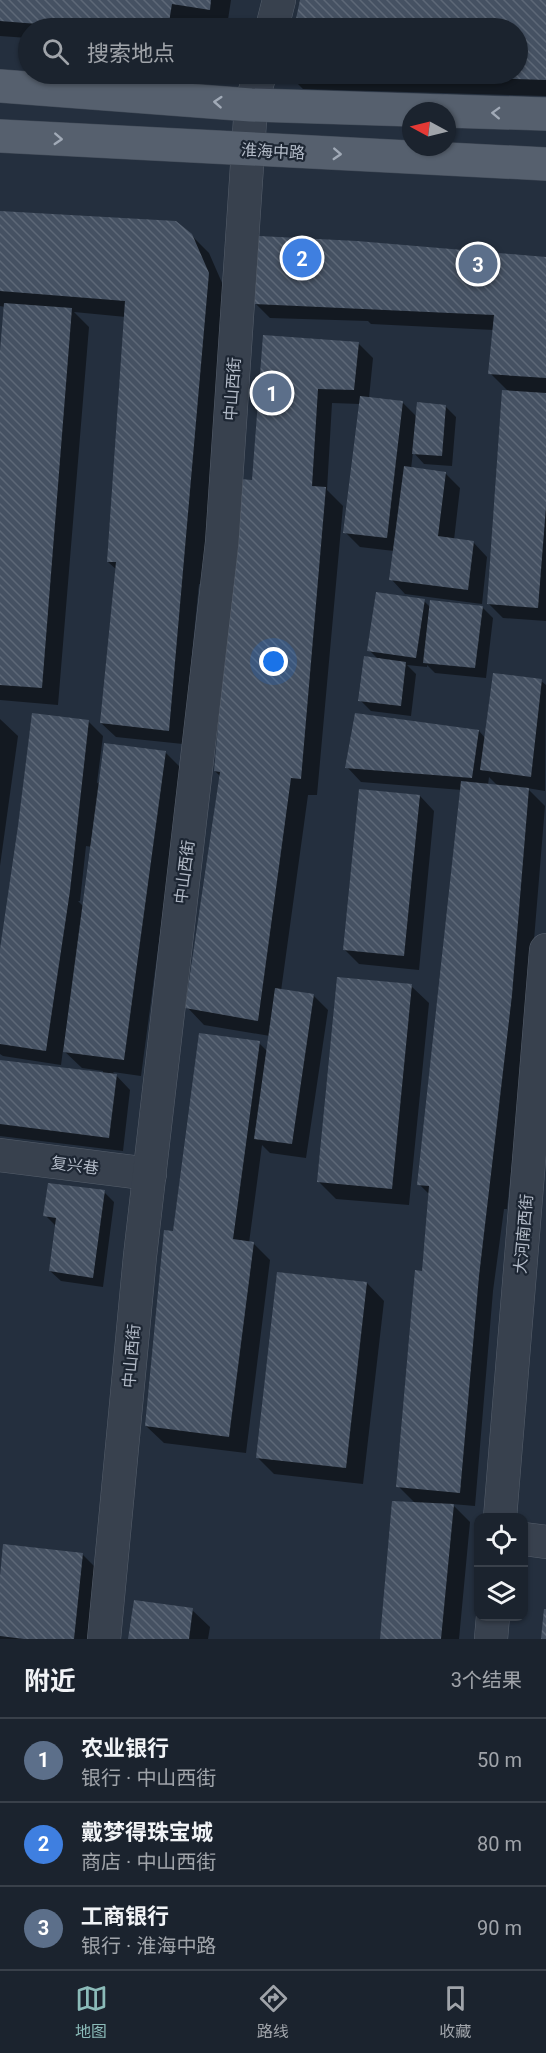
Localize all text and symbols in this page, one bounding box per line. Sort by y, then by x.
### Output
search box [18,18,528,84]
icon: search [39,35,72,68]
text: 搜索地点 [87,41,175,66]
one-way arrow [214,96,223,109]
north arrow [402,102,456,156]
one-way arrow [492,106,501,119]
one-way arrow [54,133,63,146]
street label: 淮海中路 [241,140,305,163]
one-way arrow [333,147,342,160]
pin: 2 [282,236,322,280]
pin: 3 [458,242,498,286]
street label: 中山西街 [221,356,244,422]
pin: 1 [252,370,292,416]
your location [259,647,288,676]
street label: 中山西街 [171,839,198,905]
street label: 复兴巷 [50,1153,100,1178]
street label: 大河南西街 [511,1193,536,1275]
street label: 中山西街 [119,1323,144,1389]
map controls [474,1513,528,1621]
button: locate [474,1513,528,1567]
button: layers [474,1567,528,1621]
text: 附近 [24,1666,76,1696]
text: 3个结果 [451,1668,522,1692]
text: 农业银行 [81,1736,169,1761]
text: 1 [38,1748,49,1772]
text: 50 m [477,1748,522,1772]
text: 银行 · 中山西街 [81,1766,216,1790]
text: 戴梦得珠宝城 [81,1820,213,1845]
text: 2 [38,1832,49,1856]
text: 80 m [477,1832,522,1856]
text: 商店 · 中山西街 [81,1850,216,1874]
text: 工商银行 [81,1904,169,1929]
text: 3 [38,1916,49,1940]
text: 90 m [477,1916,522,1940]
text: 银行 · 淮海中路 [81,1934,216,1958]
tab: 地图 [75,1982,108,2042]
tab: 路线 [257,1982,290,2042]
tab: 收藏 [439,1982,472,2042]

